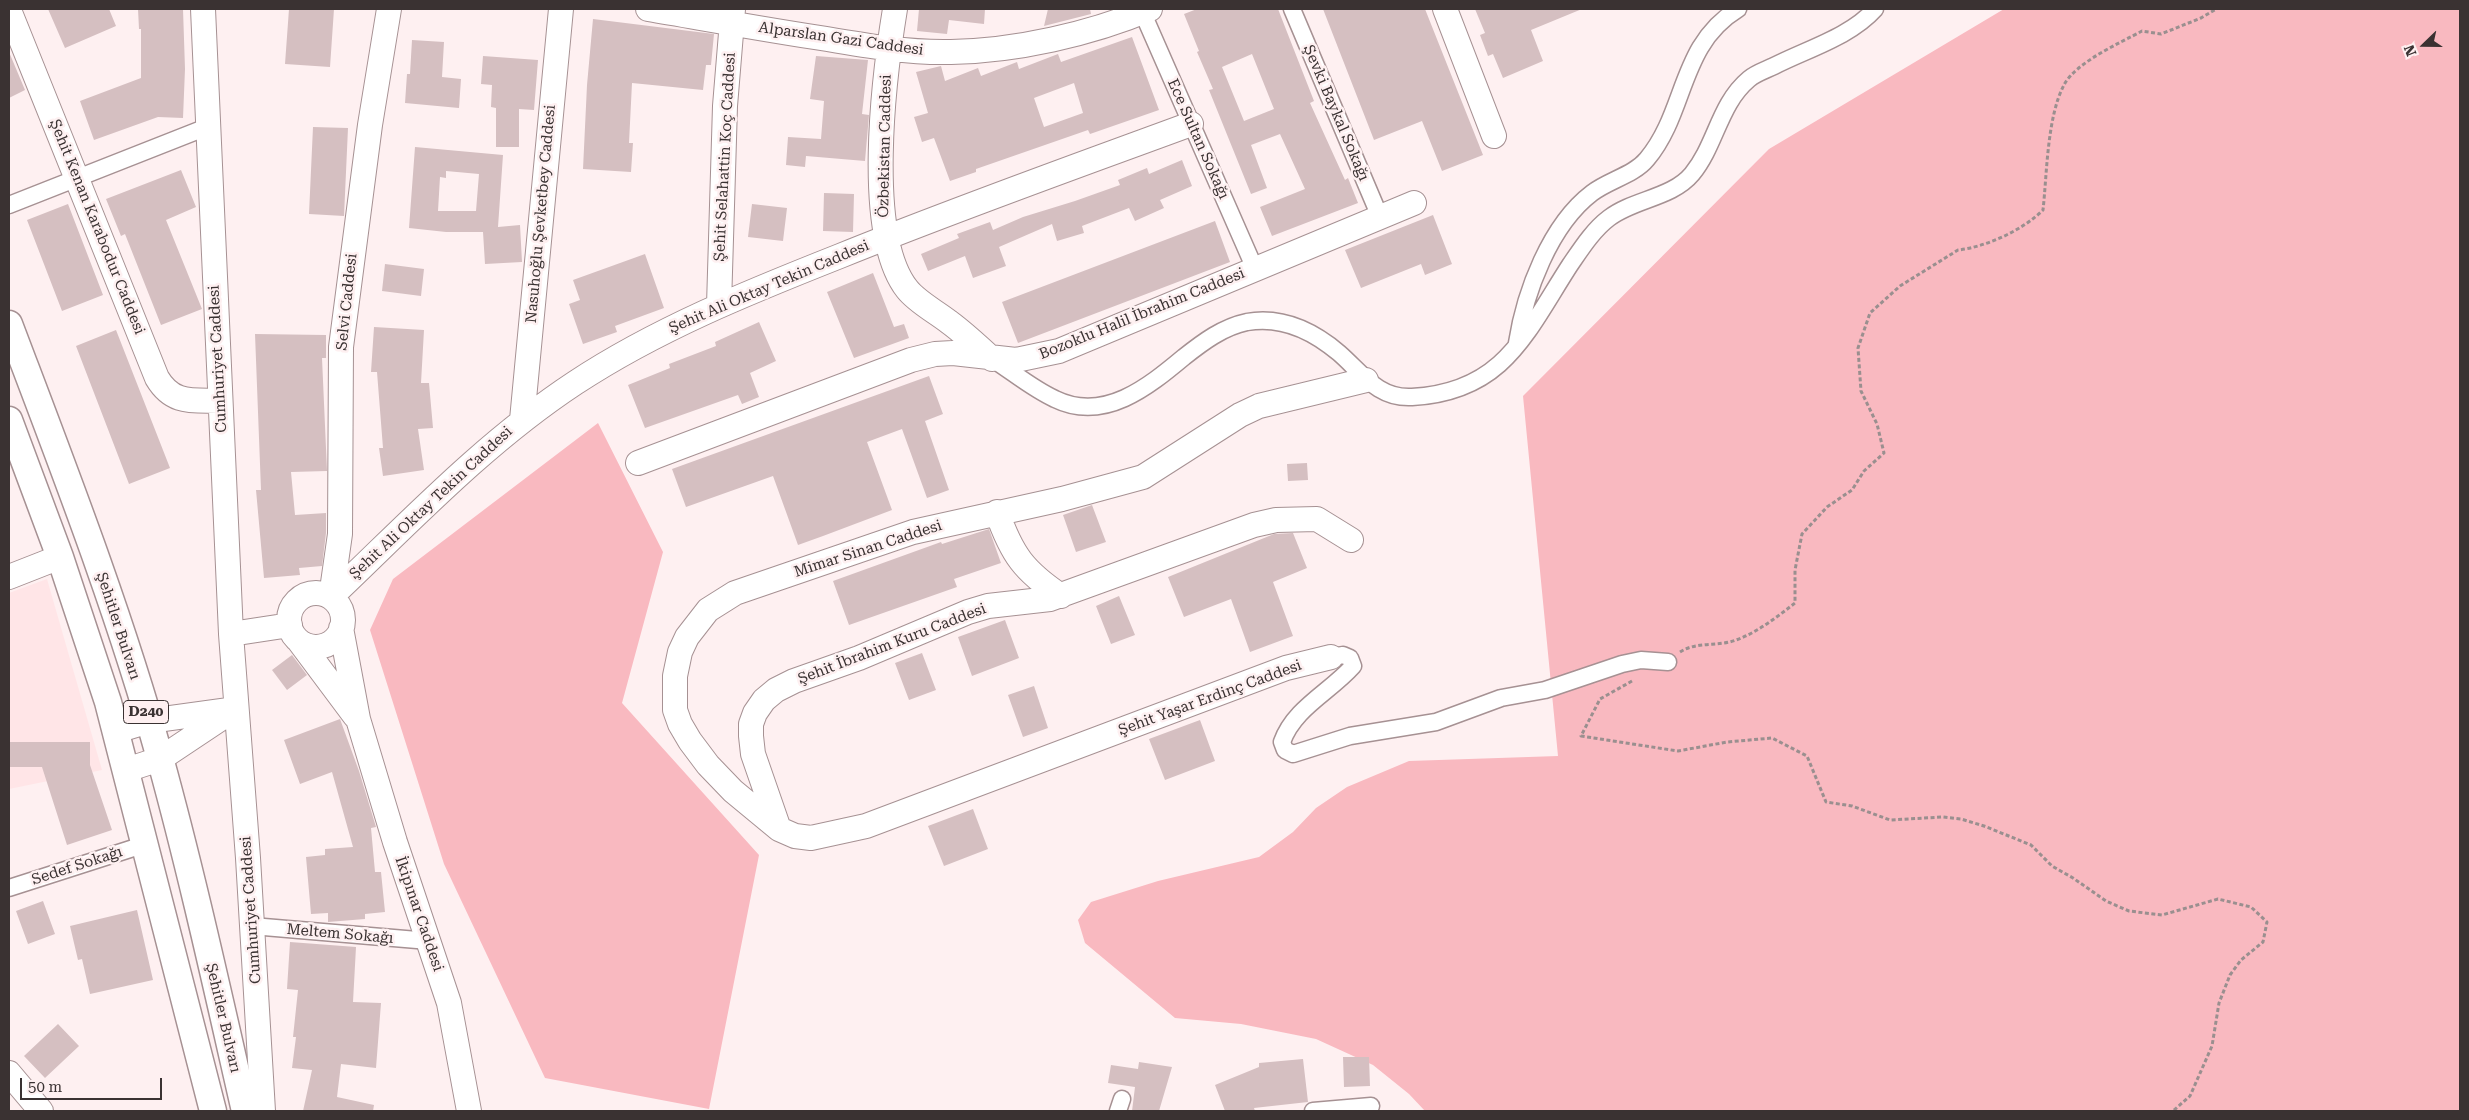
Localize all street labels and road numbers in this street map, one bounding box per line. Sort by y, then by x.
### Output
street label: Alparslan Gazi Caddesi [757,19,925,59]
street label: Şevki Baykal Sokağı [1299,42,1373,184]
street label: Şehit Selahattin Koç Caddesi [711,52,739,262]
street label: Özbekistan Caddesi [875,74,895,218]
street label: Ece Sultan Sokağı [1163,76,1233,202]
street label: Nasuhoğlu Şevketbey Caddesi [522,104,560,324]
street label: Şehit Kenan Karabodur Caddesi [45,117,149,337]
street label: Şehit Ali Oktay Tekin Caddesi [666,237,872,337]
street label: Selvi Caddesi [333,252,361,352]
street label: Bozoklu Halil İbrahim Caddesi [1036,264,1248,364]
street label: Cumhuriyet Caddesi [205,285,231,433]
street label: Şehit Ali Oktay Tekin Caddesi [346,423,516,583]
street label: Mimar Sinan Caddesi [792,517,944,581]
street label: Şehitler Bulvarı [92,570,144,682]
street label: Şehit İbrahim Kuru Caddesi [795,600,989,688]
street label: Şehit Yaşar Erdinç Caddesi [1116,656,1304,740]
road number: D240 [124,700,168,724]
street label: Cumhuriyet Caddesi [237,836,265,984]
street label: Sedef Sokağı [29,843,125,889]
street label: İkipınar Caddesi [391,854,447,974]
street label: Meltem Sokağı [286,920,394,948]
street label: Şehitler Bulvarı [202,961,244,1075]

